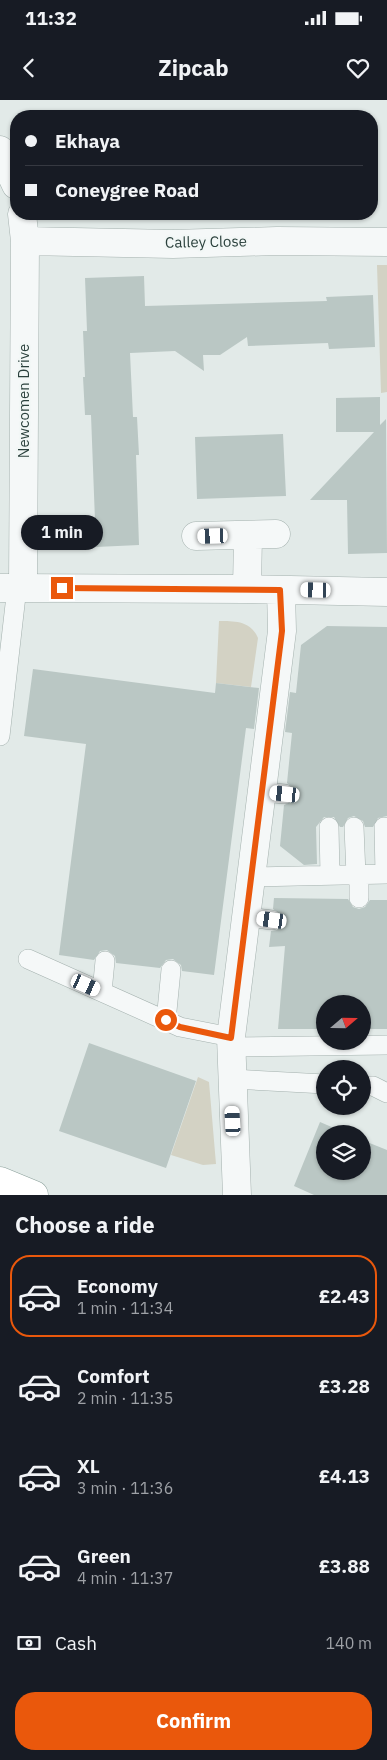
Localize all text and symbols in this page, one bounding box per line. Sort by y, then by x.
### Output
text: 11:32 [25,6,77,30]
text: Zipcab [158,53,229,82]
icon: back [15,54,43,82]
icon: heart [344,54,372,82]
text: Ekhaya [55,129,120,153]
text: Coneygree Road [55,178,199,202]
street label: Calley Close [165,231,247,252]
street label: Newcomen Drive [14,344,33,458]
callout: 1 min [21,516,103,550]
text: 1 min [41,522,83,542]
car [197,528,228,544]
route end [51,577,73,599]
car [300,582,331,598]
car [269,785,300,803]
car [256,910,287,930]
car [69,972,102,998]
north arrow [316,995,371,1050]
map controls [316,995,371,1180]
route start [155,1009,177,1031]
button: locate [316,1060,371,1115]
car [224,1106,241,1136]
button: layers [316,1125,371,1180]
text: Choose a ride [15,1210,155,1239]
icon: car [17,1274,62,1319]
text: Economy [77,1274,158,1298]
text: £2.43 [319,1284,370,1308]
text: 1 min · 11:34 [77,1298,173,1318]
icon: car [17,1364,62,1409]
text: Comfort [77,1364,150,1388]
text: £3.28 [319,1374,370,1398]
text: 2 min · 11:35 [77,1388,173,1408]
icon: car [17,1454,62,1499]
text: XL [77,1454,100,1478]
text: £4.13 [319,1464,370,1488]
text: 3 min · 11:36 [77,1478,173,1498]
icon: car [17,1544,62,1589]
text: Green [77,1544,131,1568]
text: £3.88 [319,1554,370,1578]
text: 4 min · 11:37 [77,1568,173,1588]
icon: cash [15,1629,43,1657]
text: Cash [55,1631,97,1655]
text: 140 m [325,1633,372,1653]
button: Confirm [15,1692,372,1750]

